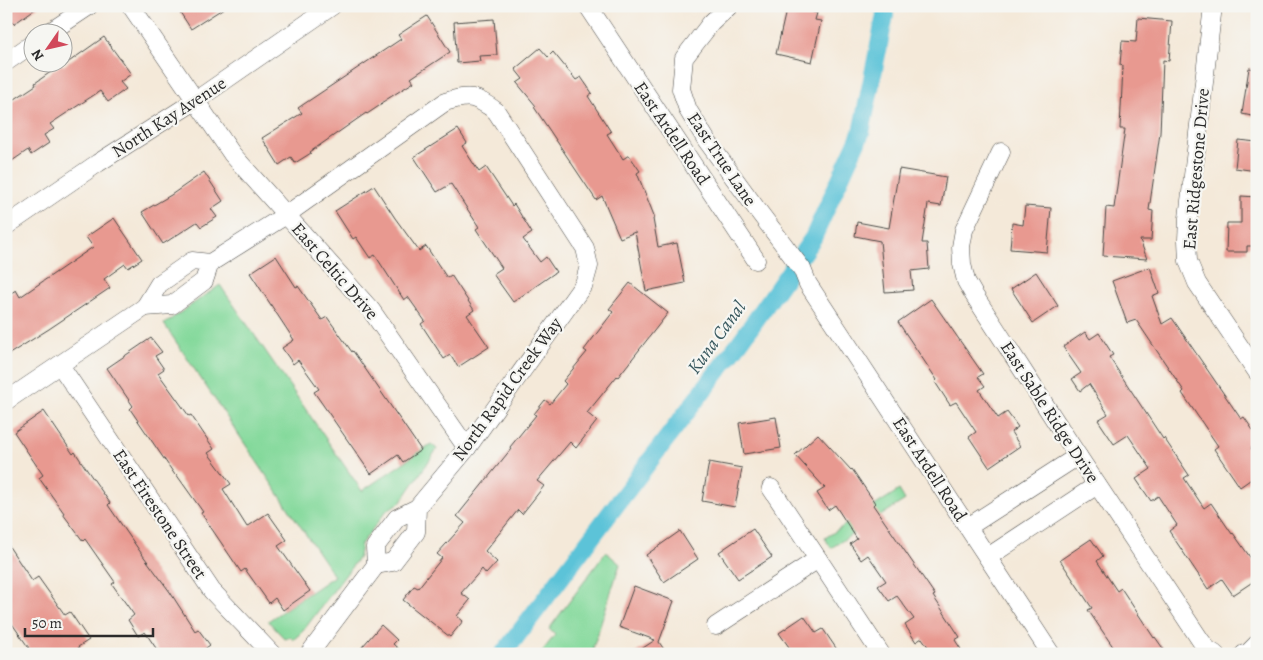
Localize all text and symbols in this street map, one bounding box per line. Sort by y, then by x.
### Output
north arrow [22,22,72,72]
text: N [27,45,48,65]
street label: North Kay Avenue [107,71,231,163]
street label: East Ardell Road [629,77,716,190]
street label: East Ridgestone Drive [1177,87,1215,251]
street label: East True Lane [682,107,762,211]
street label: East Celtic Drive [286,217,384,325]
water label: Kuna Canal [681,296,752,379]
street label: North Rapid Creek Way [447,312,568,466]
street label: East Sable Ridge Drive [995,336,1105,488]
street label: East Ardell Road [887,412,973,526]
street label: East Firestone Street [108,444,212,584]
scale bar [25,605,152,637]
text: 50 m [32,613,62,633]

